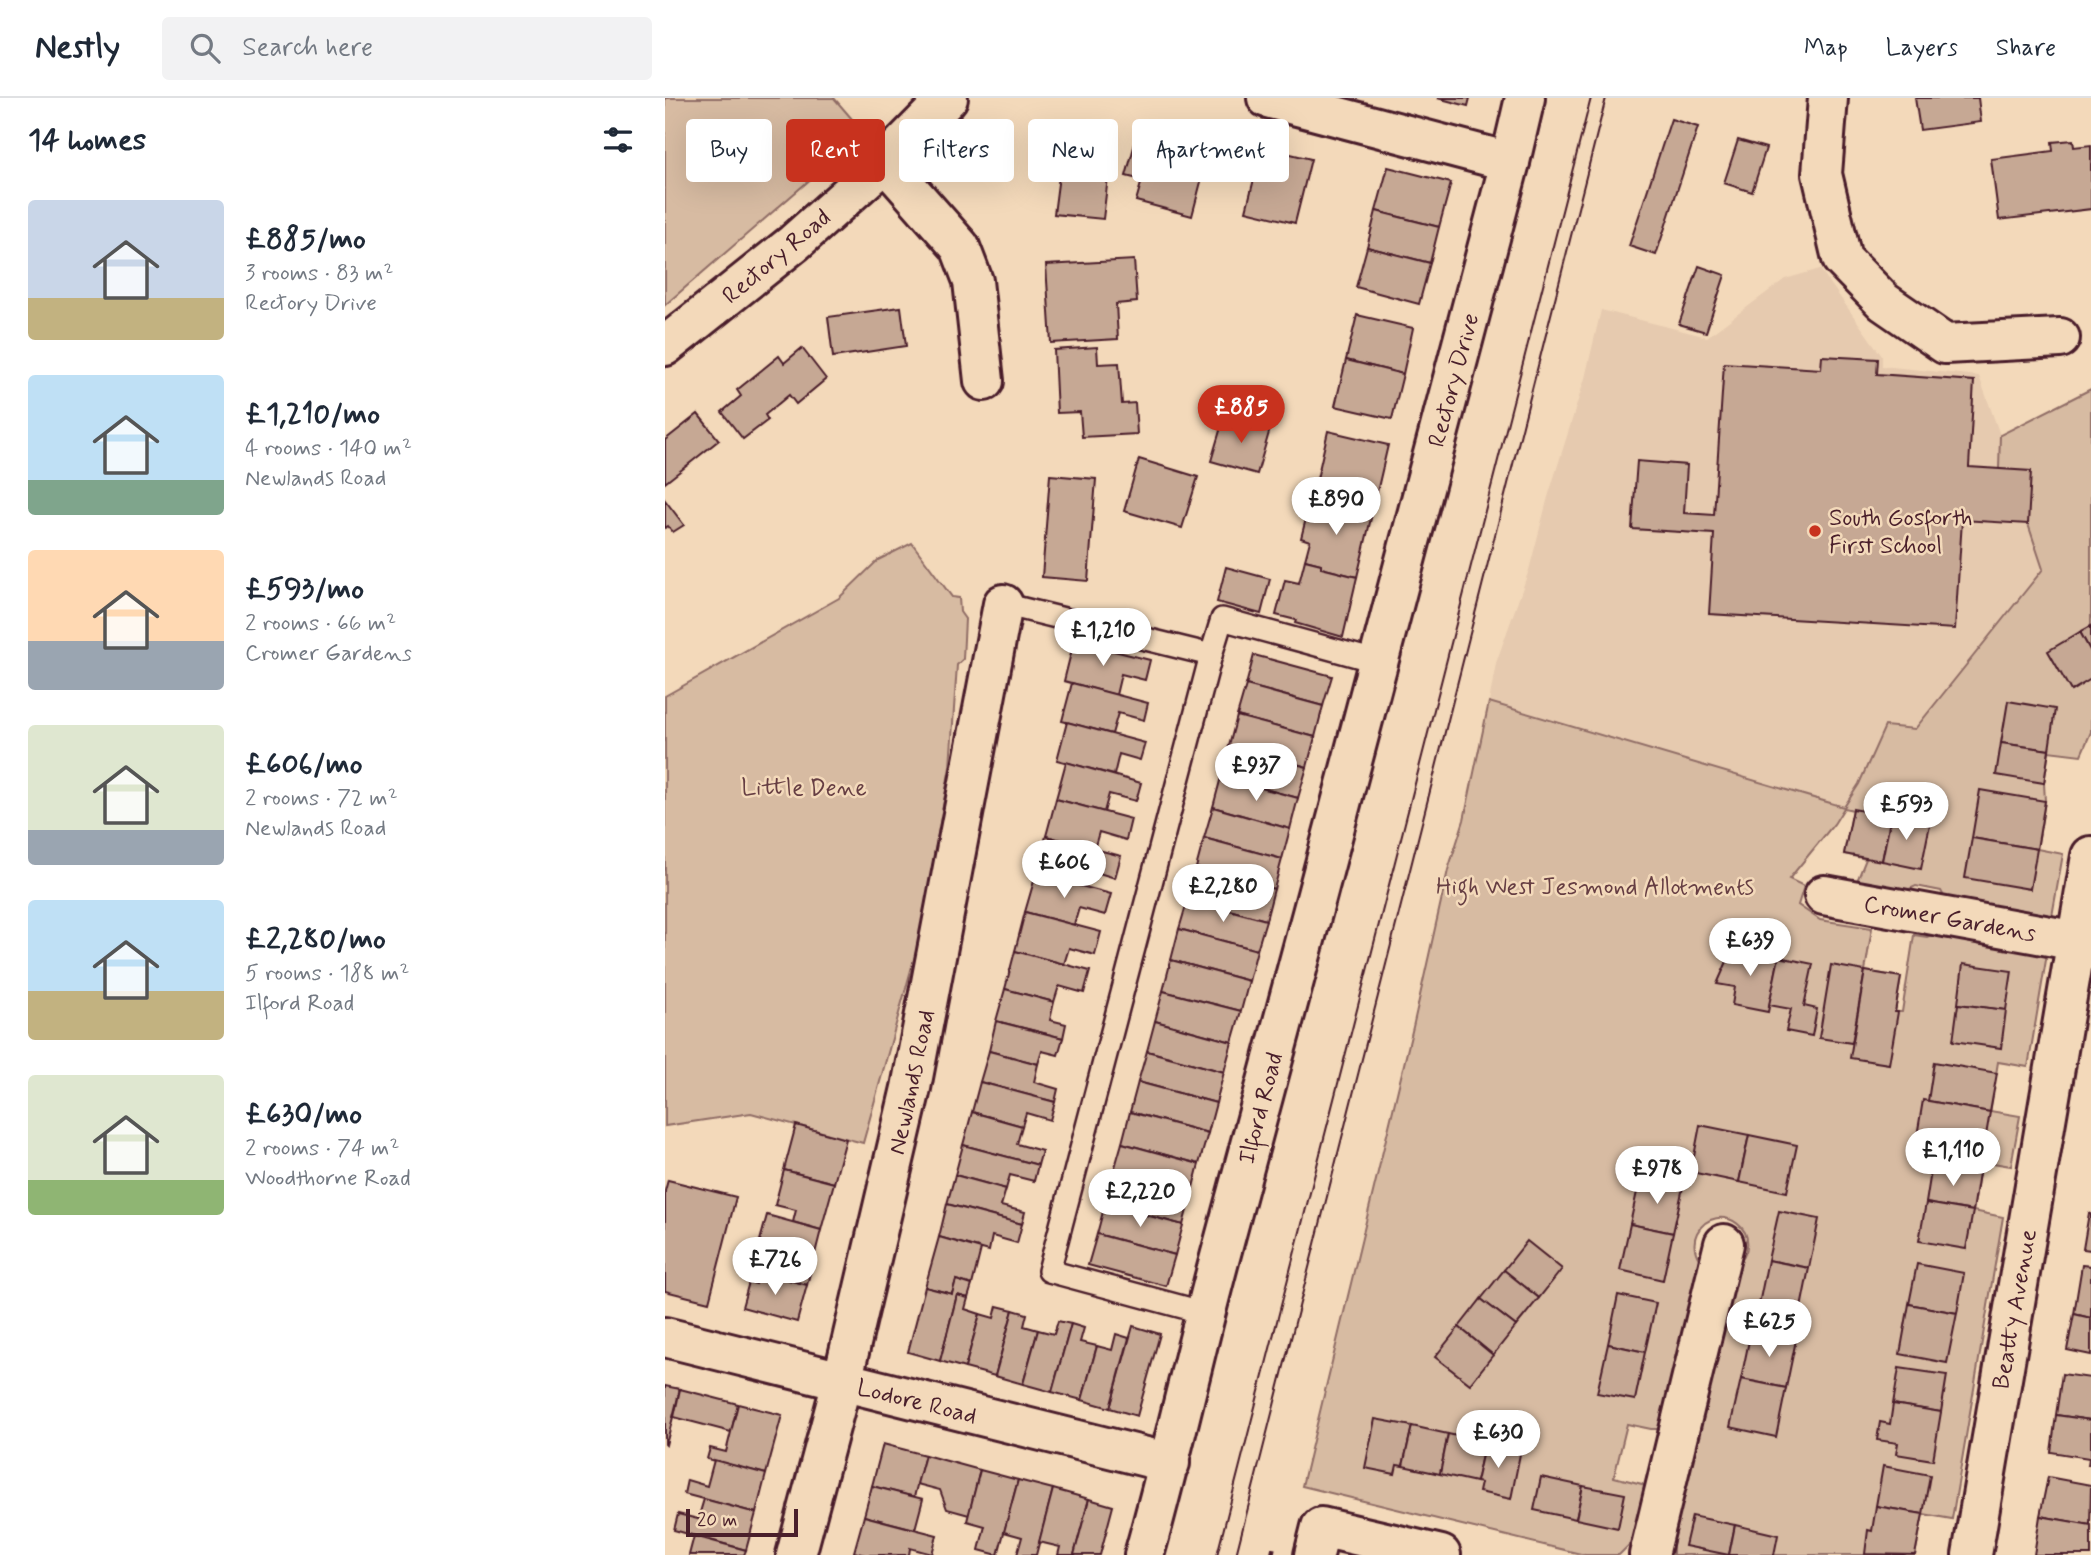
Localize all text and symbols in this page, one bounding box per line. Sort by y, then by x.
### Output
search box [162,17,652,80]
text: Nestly [35,26,120,70]
icon: search [186,29,224,67]
text: Search here [242,31,373,65]
text: Map [1804,33,1848,64]
text: Layers [1886,33,1958,64]
text: Share [1996,33,2056,64]
chip: Buy [686,119,772,182]
chip: Rent [786,119,885,182]
chip: Filters [899,119,1014,182]
chip: New [1028,119,1118,182]
chip: Apartment [1132,119,1289,182]
text: 14 homes [28,121,146,160]
icon: filters [599,121,637,159]
street label: Rectory Road [716,203,838,312]
text: £885/mo [245,220,366,259]
icon: home [84,228,168,312]
text: 3 rooms · 83 m² [245,259,393,289]
text: Rectory Drive [245,289,377,319]
street label: Rectory Drive [1422,310,1487,451]
pin: £885 [1200,386,1282,445]
text: £885 [1214,393,1268,423]
text: £1,210/mo [245,395,380,434]
icon: home [84,403,168,487]
text: 4 rooms · 140 m² [245,434,412,464]
text: Newlands Road [245,464,386,494]
pin: £890 [1295,478,1377,537]
text: £890 [1308,485,1364,515]
place label: South Gosforth First School [1829,503,1973,562]
marker: South Gosforth First School [1807,523,1823,539]
text: £593/mo [245,570,364,609]
icon: home [84,578,168,662]
pin: £1,210 [1046,608,1160,668]
text: 2 rooms · 66 m² [245,609,396,639]
text: £1,210 [1070,616,1136,646]
text: Cromer Gardens [245,639,412,669]
pin: £937 [1215,744,1297,803]
text: £606/mo [245,745,363,784]
text: £937 [1231,751,1281,781]
icon: home [84,753,168,837]
park label: Little Dene [741,773,867,804]
pin: £593 [1865,782,1947,842]
text: 2 rooms · 72 m² [245,784,398,814]
text: £593 [1879,790,1933,820]
text: Newlands Road [245,814,386,844]
pin: £606 [1023,840,1105,900]
text: £606 [1038,848,1090,878]
pin: £2,280 [1166,864,1280,924]
text: £2,280 [1188,872,1258,902]
park label: High West Jesmond Allotments [1436,872,1754,906]
street label: Cromer Gardens [1861,889,2039,950]
pin: £639 [1709,918,1791,978]
text: £2,280/mo [245,920,386,959]
text: £639 [1725,926,1775,956]
icon: home [84,928,168,1012]
text: 5 rooms · 188 m² [245,959,409,989]
text: Ilford Road [245,989,354,1019]
street label: Newlands Road [882,1007,943,1158]
street label: Ilford Road [1232,1049,1293,1168]
text: £630/mo [245,1095,362,1134]
icon: home [84,1103,168,1187]
pin: £1,110 [1896,1128,2010,1188]
text: 2 rooms · 74 m² [245,1134,400,1164]
text: £1,110 [1921,1136,1985,1166]
pin: £978 [1616,1146,1698,1206]
text: £978 [1631,1154,1683,1184]
text: Woodthorne Road [245,1164,411,1194]
pin: £2,220 [1083,1170,1197,1229]
text: £2,220 [1104,1177,1176,1207]
street label: Beatty Avenue [1986,1227,2045,1392]
pin: £726 [734,1238,816,1297]
text: £726 [748,1245,802,1275]
pin: £625 [1728,1300,1810,1359]
text: £625 [1743,1307,1795,1337]
street label: Lodore Road [854,1373,980,1432]
pin: £630 [1457,1410,1539,1470]
text: £630 [1472,1418,1524,1448]
scale bar [686,1506,798,1538]
text: 20 m [697,1508,737,1533]

